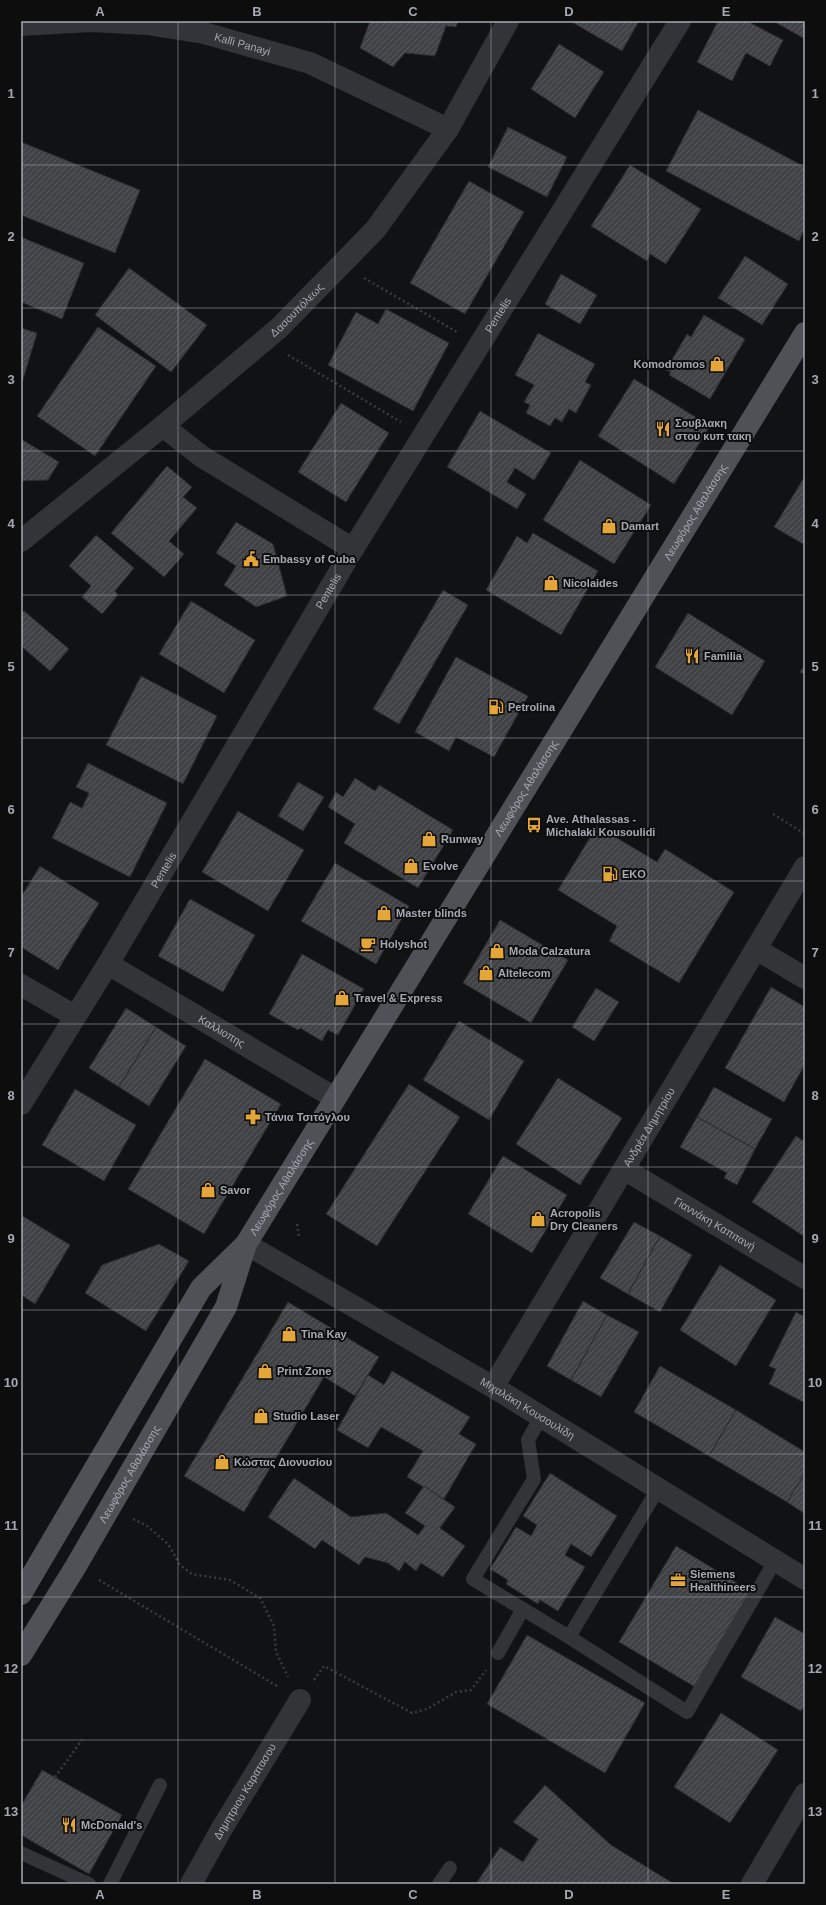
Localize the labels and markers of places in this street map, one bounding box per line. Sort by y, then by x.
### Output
shop icon: Komodromos [708,355,726,373]
place label: Komodromos [634,358,705,370]
place label: Σουβλακη στου κυπ τακη [675,417,752,442]
restaurant icon: Σουβλακη στου κυπ τακη [654,420,672,438]
shop icon: Damart [600,517,618,535]
place label: Damart [621,520,659,532]
public building icon: Embassy of Cuba [242,550,260,568]
place label: Embassy of Cuba [263,553,356,565]
shop icon: Nicolaides [542,574,560,592]
place label: Nicolaides [563,577,618,589]
restaurant icon: Familia [683,647,701,665]
place label: Familia [704,650,743,662]
fuel station icon: Petrolina [487,698,505,716]
place label: Petrolina [508,701,556,713]
place label: Ave. Athalassas - Michalaki Kousoulidi [546,813,655,838]
bus stop icon: Ave. Athalassas - Michalaki Kousoulidi [525,816,543,834]
shop icon: Runway [420,830,438,848]
place label: Runway [441,833,484,845]
shop icon: Evolve [402,857,420,875]
place label: Evolve [423,860,458,872]
fuel station icon: EKO [601,865,619,883]
place label: EKO [622,868,646,880]
shop icon: Master blinds [375,904,393,922]
place label: Master blinds [396,907,467,919]
cafe icon: Holyshot [359,935,377,953]
place label: Holyshot [380,938,427,950]
shop icon: Moda Calzatura [488,942,506,960]
place label: Moda Calzatura [509,945,591,957]
shop icon: Altelecom [477,964,495,982]
place label: Altelecom [498,967,551,979]
shop icon: Travel & Express [333,989,351,1007]
place label: Travel & Express [354,992,443,1004]
pharmacy icon: Τάνια Τσιτόγλου [244,1108,262,1126]
place label: Τάνια Τσιτόγλου [265,1111,350,1123]
shop icon: Savor [199,1181,217,1199]
place label: Savor [220,1184,251,1196]
place label: Acropolis Dry Cleaners [550,1207,618,1232]
shop icon: Acropolis Dry Cleaners [529,1210,547,1228]
shop icon: Tina Kay [280,1325,298,1343]
place label: Tina Kay [301,1328,348,1340]
shop icon: Print Zone [256,1362,274,1380]
place label: Print Zone [277,1365,331,1377]
shop icon: Studio Laser [252,1407,270,1425]
place label: Studio Laser [273,1410,340,1422]
shop icon: Κώστας Διονυσίου [213,1453,231,1471]
place label: Κώστας Διονυσίου [234,1456,332,1469]
place label: Siemens Healthineers [690,1568,756,1593]
office icon: Siemens Healthineers [669,1571,687,1589]
restaurant icon: McDonald's [60,1816,78,1834]
place label: McDonald's [81,1819,142,1831]

